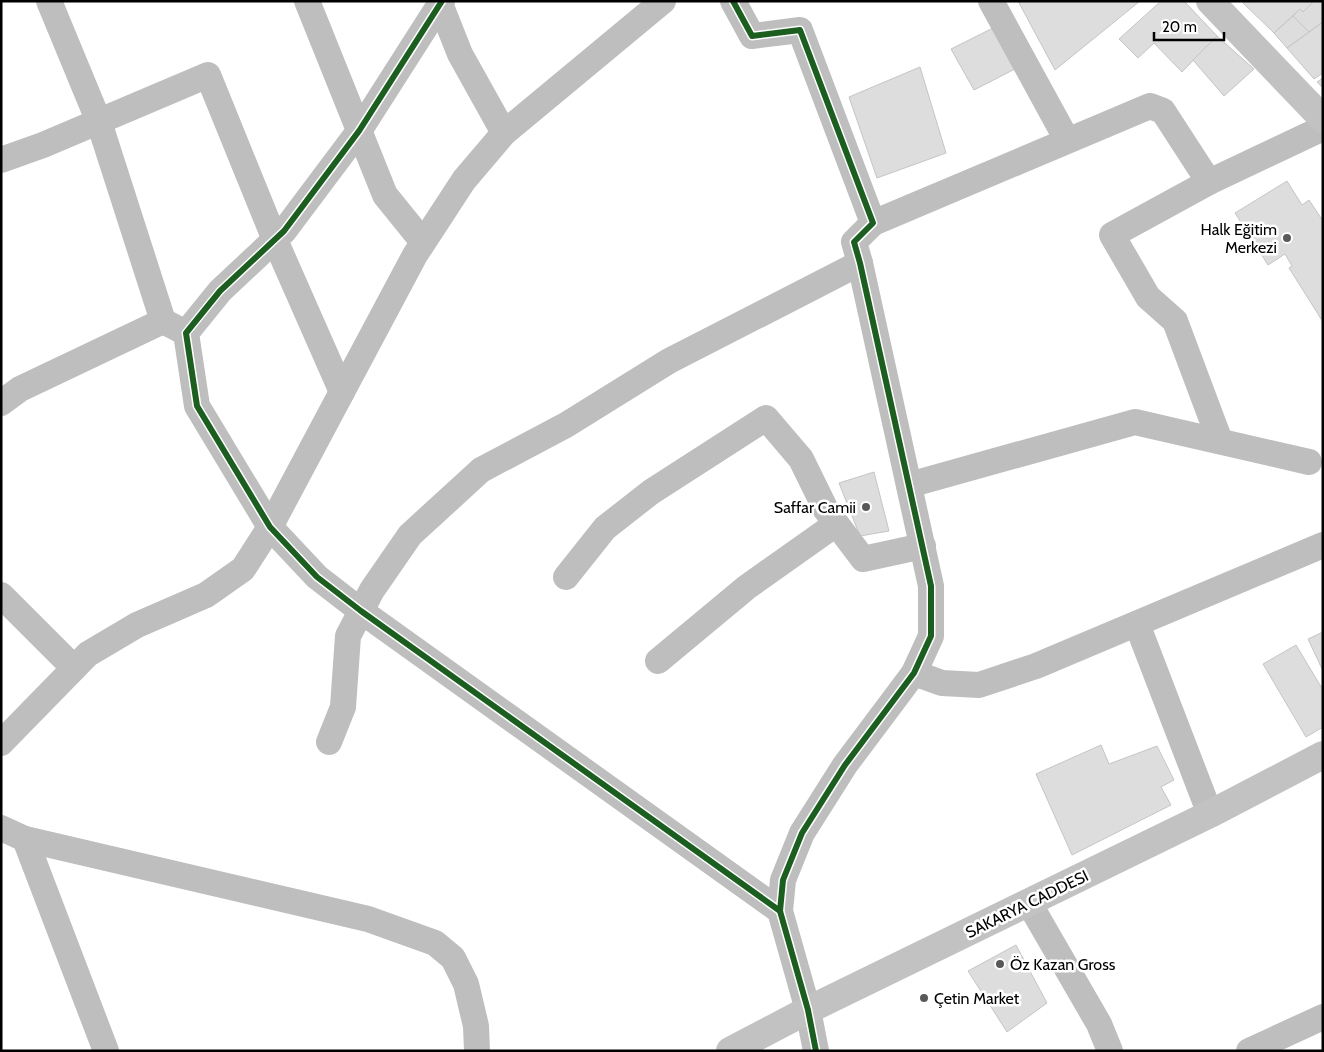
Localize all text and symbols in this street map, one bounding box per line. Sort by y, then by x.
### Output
scale bar [1154,10,1224,42]
text: 20 m [1162,18,1197,36]
place label: Halk Eğitim Merkezi [1201,220,1277,257]
marker: Halk Eğitim Merkezi [1281,232,1293,244]
place label: Saffar Camii [774,498,856,517]
marker: Saffar Camii [860,501,872,513]
street label: SAKARYA CADDESI [962,866,1092,942]
place label: Öz Kazan Gross [1010,955,1116,974]
marker: Öz Kazan Gross [994,958,1006,970]
place label: Çetin Market [934,989,1020,1008]
marker: Çetin Market [918,992,930,1004]

